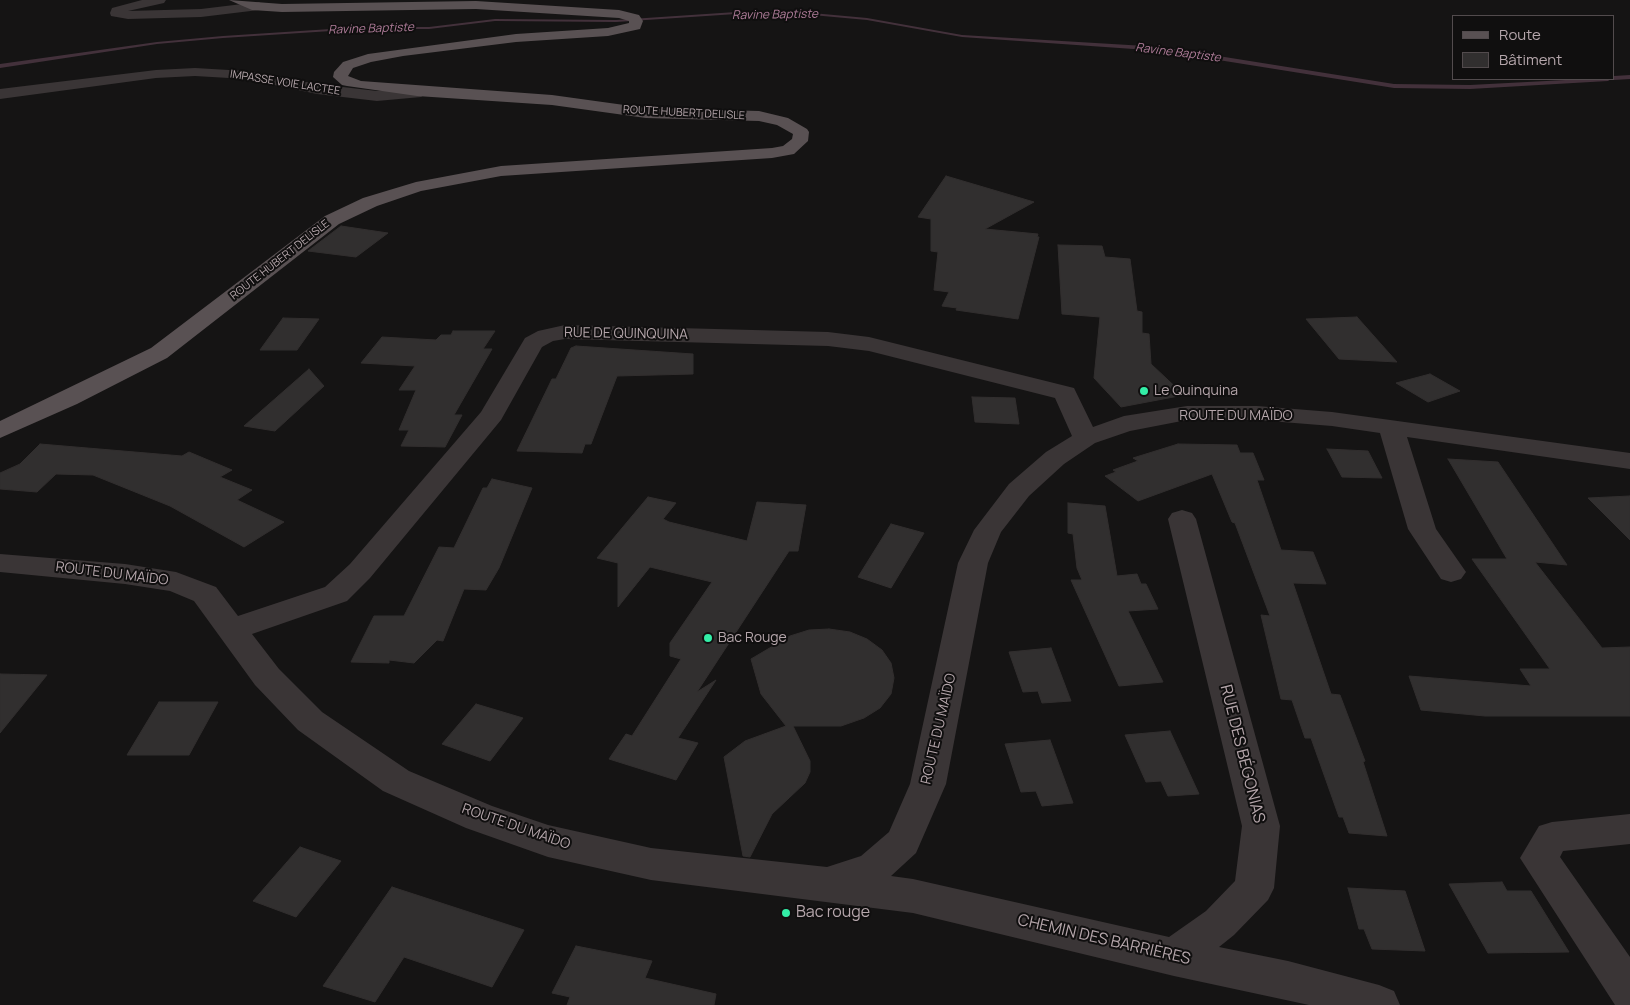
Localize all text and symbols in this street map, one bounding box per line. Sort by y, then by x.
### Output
water label: Ravine Baptiste [732,7,818,23]
legend [1452,15,1615,80]
water label: Ravine Baptiste [328,20,414,38]
text: Route [1499,24,1541,45]
water label: Ravine Baptiste [1134,41,1222,65]
text: Bâtiment [1499,49,1562,70]
street label: IMPASSE VOIE LACTEE [229,68,341,98]
street label: ROUTE HUBERT DELISLE [623,103,745,123]
street label: ROUTE HUBERT DELISLE [228,217,332,303]
street label: RUE DE QUINQUINA [564,325,688,343]
place label: Le Quinquina [1154,383,1238,399]
marker: Le Quinquina [1138,385,1150,397]
street label: ROUTE DU MAÏDO [1179,408,1293,424]
street label: ROUTE DU MAÏDO [55,559,169,589]
place label: Bac Rouge [718,630,787,646]
marker: Bac Rouge [702,632,714,644]
street label: ROUTE DU MAÏDO [918,672,960,786]
street label: RUE DES BÉGONIAS [1216,683,1268,825]
street label: ROUTE DU MAÏDO [460,801,572,853]
place label: Bac rouge [796,903,870,923]
marker: Bac rouge [780,907,792,919]
street label: CHEMIN DES BARRIÈRES [1016,911,1192,969]

